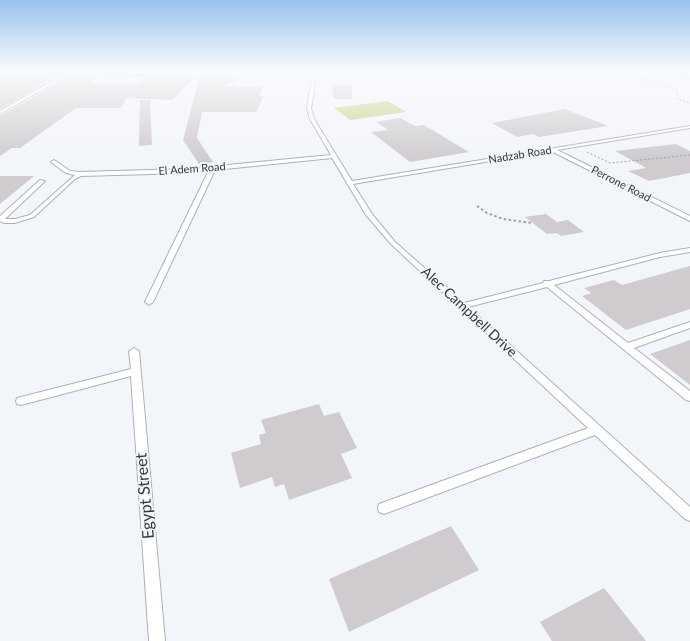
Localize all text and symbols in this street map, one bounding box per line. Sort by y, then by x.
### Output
street label: Nadzab Road [488,144,552,166]
street label: El Adem Road [158,160,226,178]
street label: Perrone Road [589,163,653,205]
street label: Alec Campbell Drive [418,263,520,361]
street label: Egypt Street [132,452,158,540]

